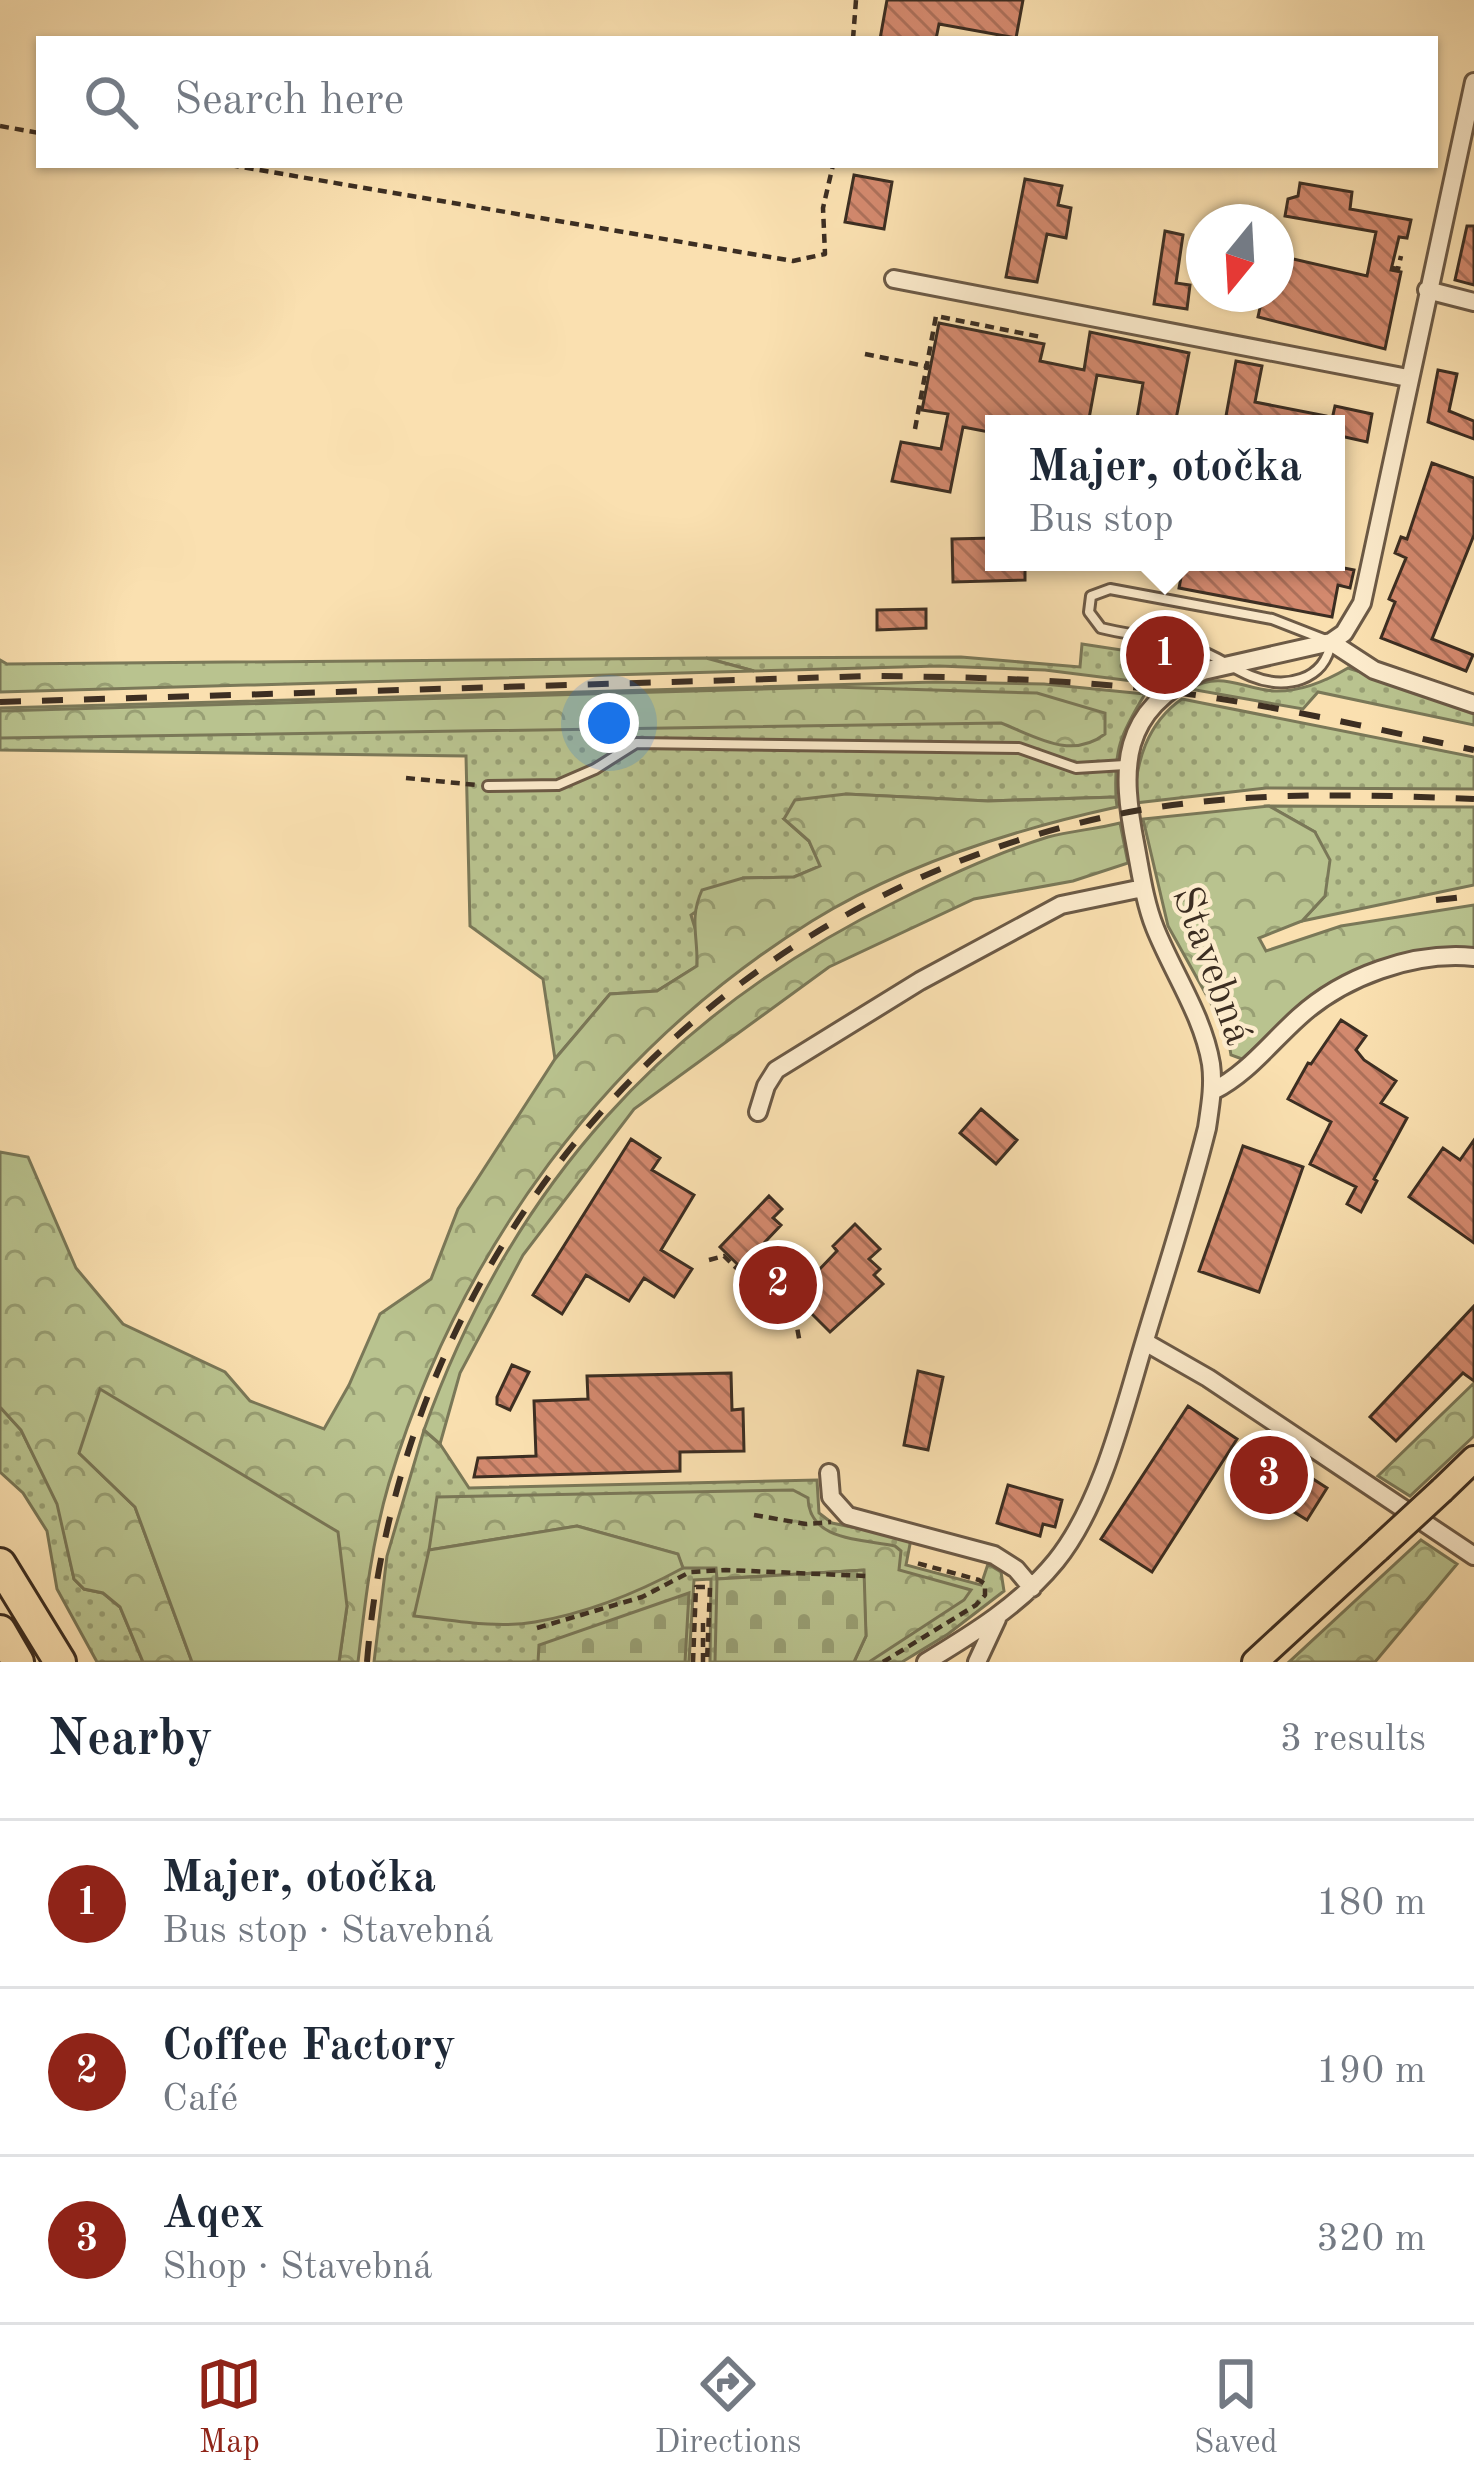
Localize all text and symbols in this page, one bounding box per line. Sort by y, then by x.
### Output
search box [36,36,1438,168]
icon: search [78,69,144,135]
text: Search here [174,79,404,124]
north arrow [1186,204,1294,312]
popup [985,415,1345,571]
text: Majer, otočka [1028,446,1302,491]
text: Bus stop [1028,501,1174,540]
pin: 1 [1126,610,1204,700]
your location [579,693,639,753]
street label: Stavebná [1163,881,1259,1051]
pin: 2 [739,1240,817,1330]
pin: 3 [1230,1430,1308,1520]
text: Nearby [48,1715,213,1766]
text: 3 results [1280,1720,1426,1759]
text: Majer, otočka [162,1857,436,1902]
text: 1 [76,1884,98,1923]
text: 180 m [1316,1884,1426,1923]
text: Bus stop · Stavebná [162,1912,493,1951]
text: Coffee Factory [162,2025,456,2070]
text: 2 [76,2052,98,2091]
text: 190 m [1316,2052,1426,2091]
text: Café [162,2080,238,2119]
text: Aqex [162,2193,264,2238]
text: 3 [76,2220,98,2259]
text: 320 m [1316,2220,1426,2259]
text: Shop · Stavebná [162,2248,433,2287]
tab: Map [196,2351,262,2464]
tab: Directions [655,2351,801,2464]
tab: Saved [1194,2351,1278,2464]

